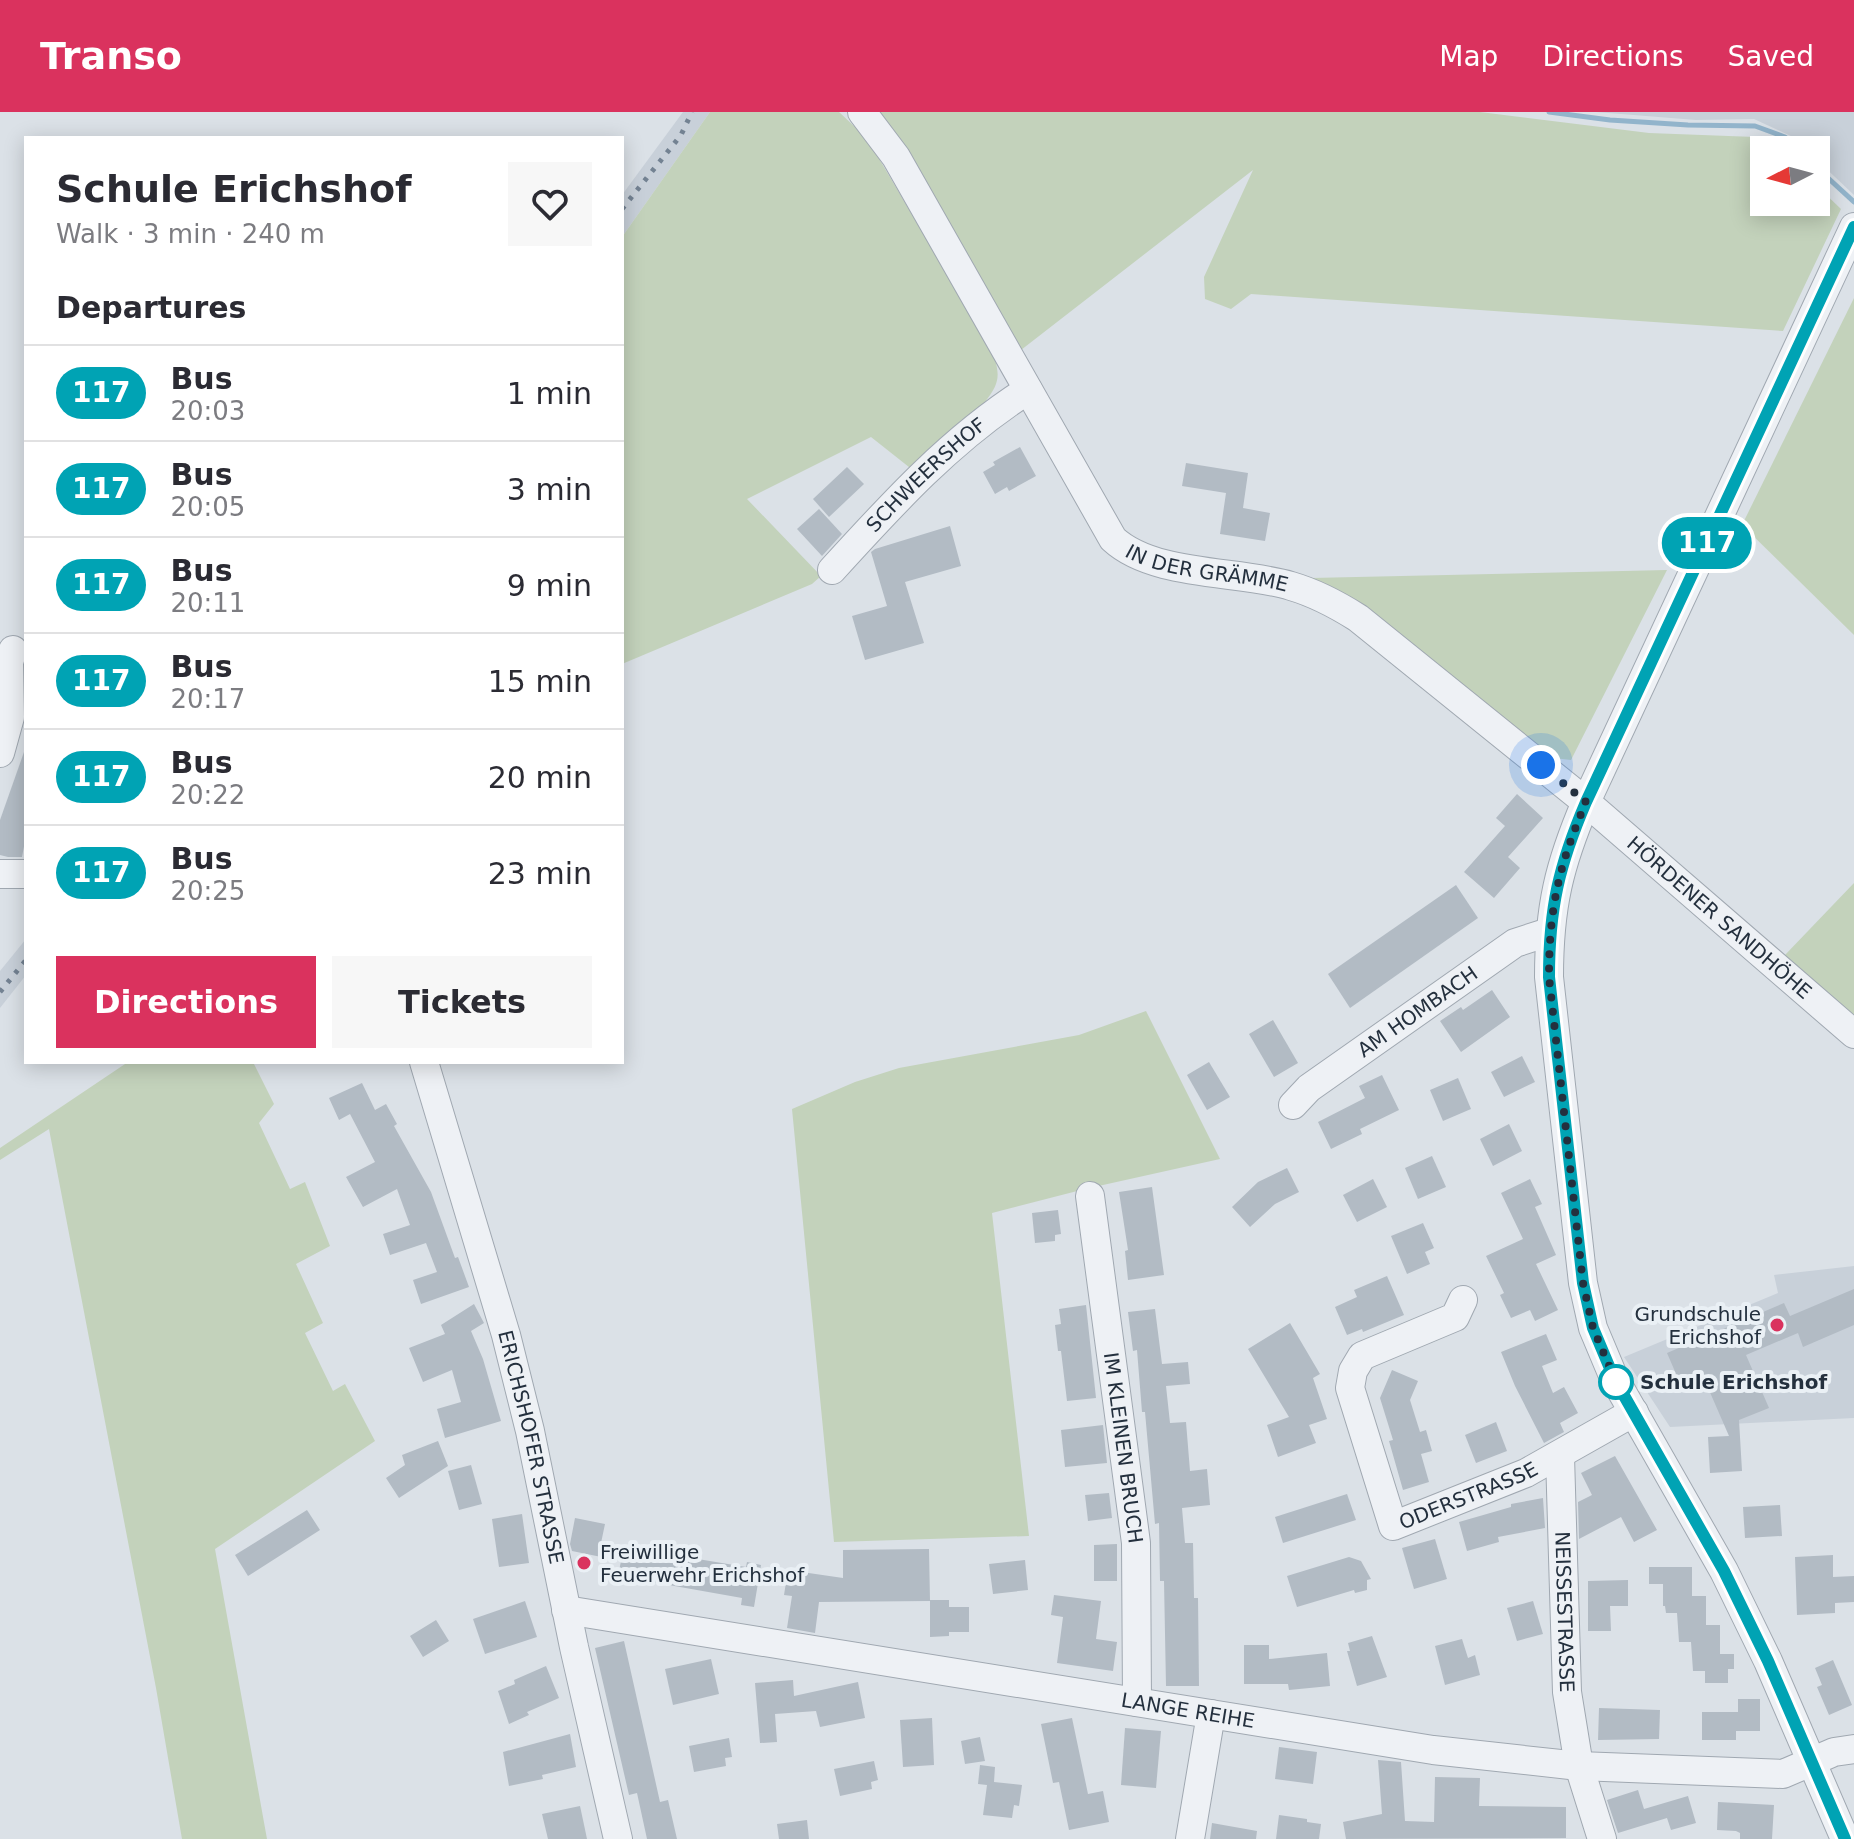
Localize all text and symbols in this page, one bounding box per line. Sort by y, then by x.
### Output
text: Transo [40,34,182,78]
text: Map [1439,40,1498,73]
text: Directions [1542,40,1683,73]
text: Saved [1727,40,1814,73]
north arrow [1750,136,1830,216]
map controls [1750,136,1830,216]
button: heart [508,162,592,246]
text: Schule Erichshof [56,167,412,211]
text: Walk · 3 min · 240 m [56,219,325,249]
text: Departures [56,290,246,325]
text: Bus [170,361,233,396]
text: 117 [72,376,130,409]
text: 1 min [507,376,592,411]
text: 20:03 [170,396,245,426]
street label: SCHWEERSHOF [861,412,990,537]
text: Bus [170,457,233,492]
text: 117 [72,472,130,505]
text: 3 min [507,472,592,507]
text: 20:05 [170,492,245,522]
line badge: 117 [1661,517,1753,569]
text: 117 [1678,526,1736,559]
street label: IN DER GRÄMME [1121,539,1291,597]
text: Bus [170,553,233,588]
text: 117 [72,568,130,601]
text: 9 min [507,568,592,603]
text: 20:11 [170,588,245,618]
text: Bus [170,649,233,684]
text: 117 [72,664,130,697]
text: 15 min [488,664,592,699]
text: 20:17 [170,684,245,714]
text: Bus [170,745,233,780]
your location [1521,745,1561,785]
text: 117 [72,760,130,793]
text: 20 min [488,760,592,795]
text: 20:22 [170,780,245,810]
street label: HÖRDENER SANDHÖHE [1622,831,1817,1004]
text: Bus [170,841,233,876]
text: 117 [72,856,130,889]
text: 23 min [488,856,592,891]
text: 20:25 [170,876,245,906]
button: Directions [56,956,316,1048]
button: Tickets [332,956,592,1048]
street label: AM HOMBACH [1353,961,1482,1062]
place label: Grundschule Erichshof [1635,1302,1762,1349]
marker: Grundschule Erichshof [1768,1316,1786,1334]
street label: ERICHSHOFER STRASSE [493,1328,569,1566]
street label: IM KLEINEN BRUCH [1099,1351,1148,1545]
marker: Schule Erichshof [1599,1365,1633,1399]
place label: Schule Erichshof [1640,1370,1827,1394]
street label: ODERSTRASSE [1395,1457,1542,1534]
street label: NEISSESTRASSE [1550,1531,1579,1693]
place label: Freiwillige Feuerwehr Erichshof [600,1540,805,1587]
marker: Freiwillige Feuerwehr Erichshof [575,1554,593,1572]
street label: LANGE REIHE [1119,1688,1256,1733]

